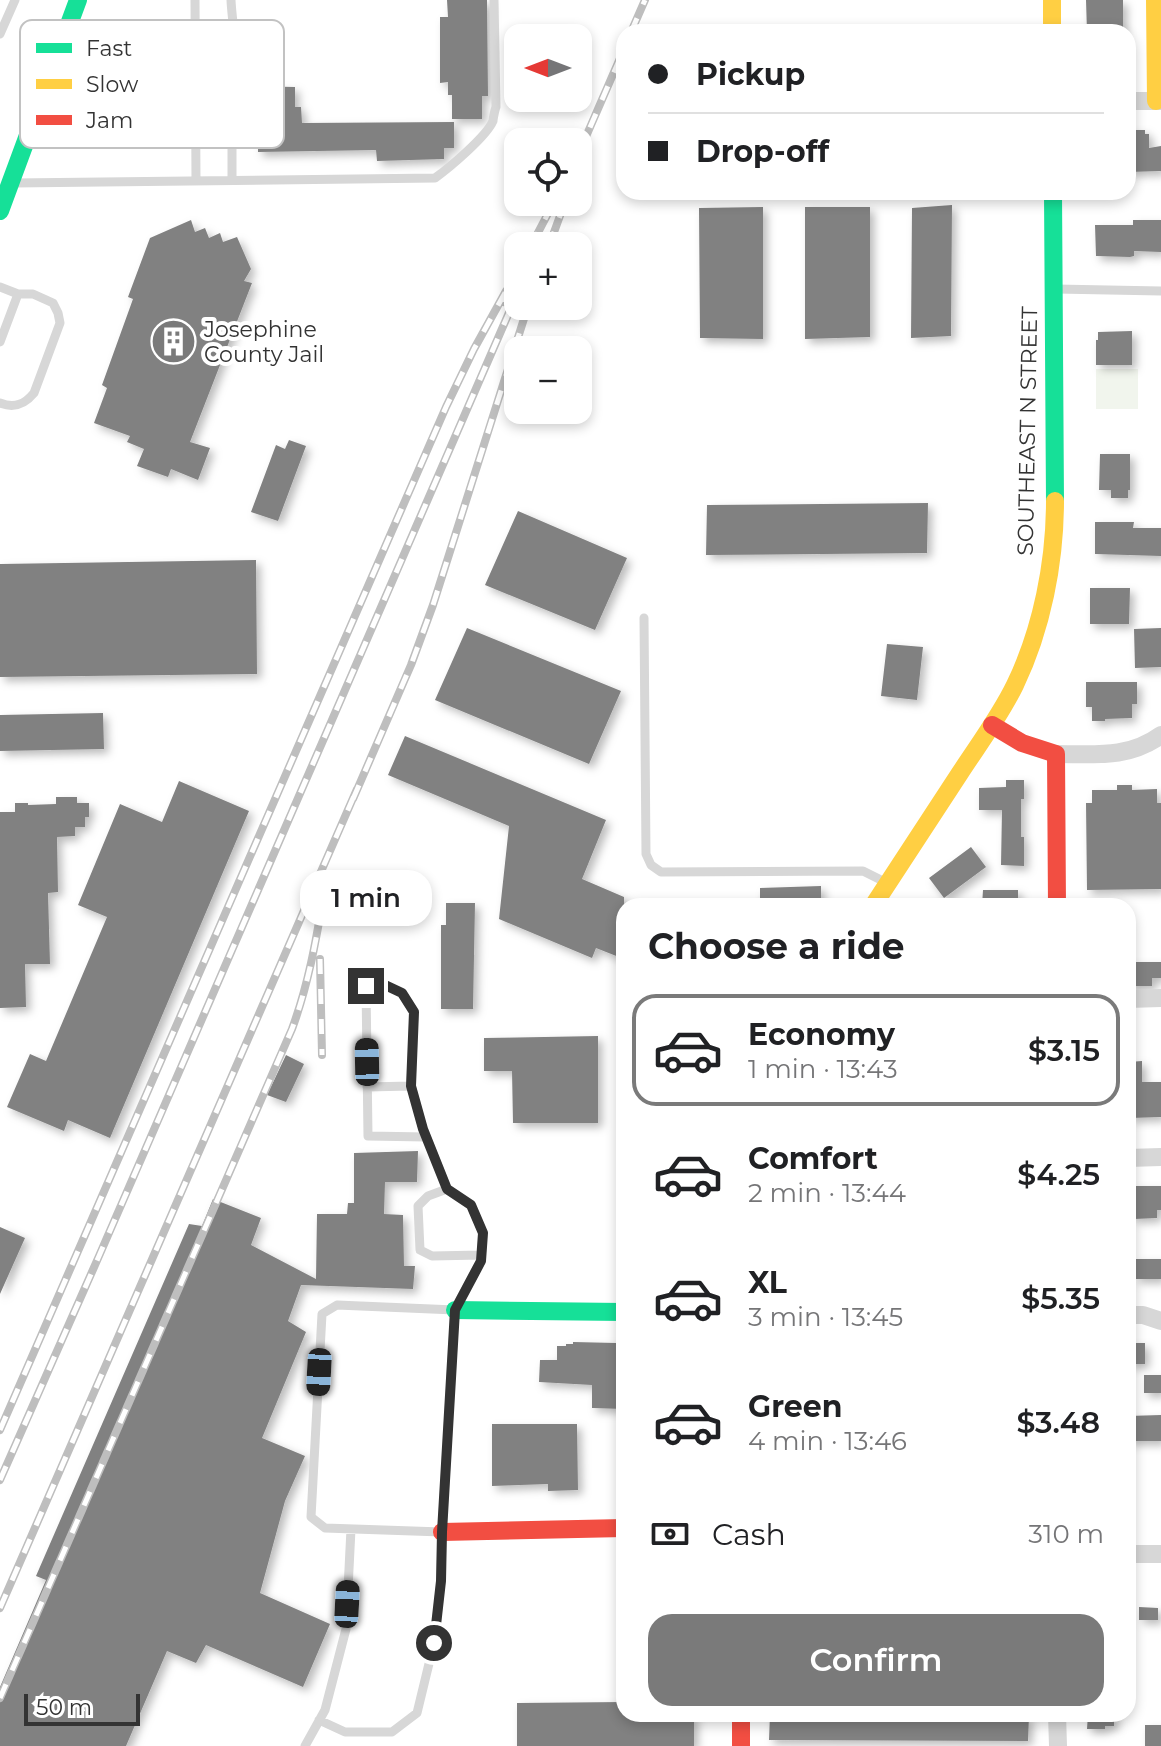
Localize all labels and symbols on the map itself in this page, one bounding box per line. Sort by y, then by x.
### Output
legend [20,20,284,148]
north arrow [504,24,592,112]
text: Fast [86,35,132,62]
text: Slow [86,71,139,98]
text: Jam [85,107,133,134]
street label: SOUTHEAST N STREET [1012,306,1043,556]
place label: Josephine County Jail [203,316,324,368]
building icon: Josephine County Jail [149,318,197,366]
callout: 1 min [300,870,432,926]
route end [348,968,384,1004]
car [355,1038,379,1086]
car [306,1347,332,1397]
car [334,1579,360,1629]
route start [416,1625,452,1661]
scale bar [24,1690,140,1726]

